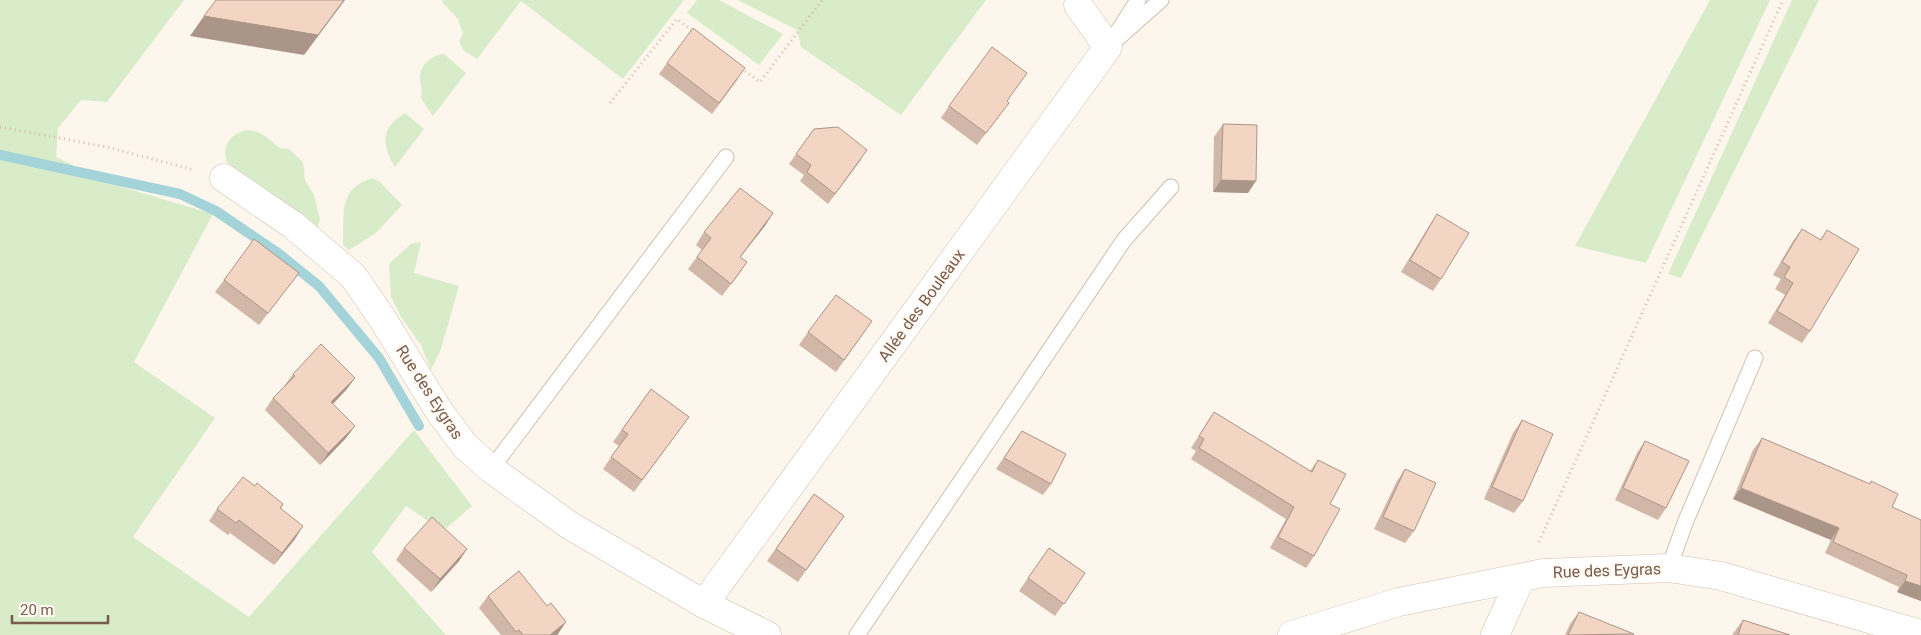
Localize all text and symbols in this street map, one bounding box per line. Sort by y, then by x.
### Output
street label: Allée des Bouleaux [874,245,969,365]
street label: Rue des Eygras [392,342,467,443]
street label: Rue des Eygras [1553,559,1661,582]
scale bar [12,592,109,624]
text: 20 m [20,601,54,619]

